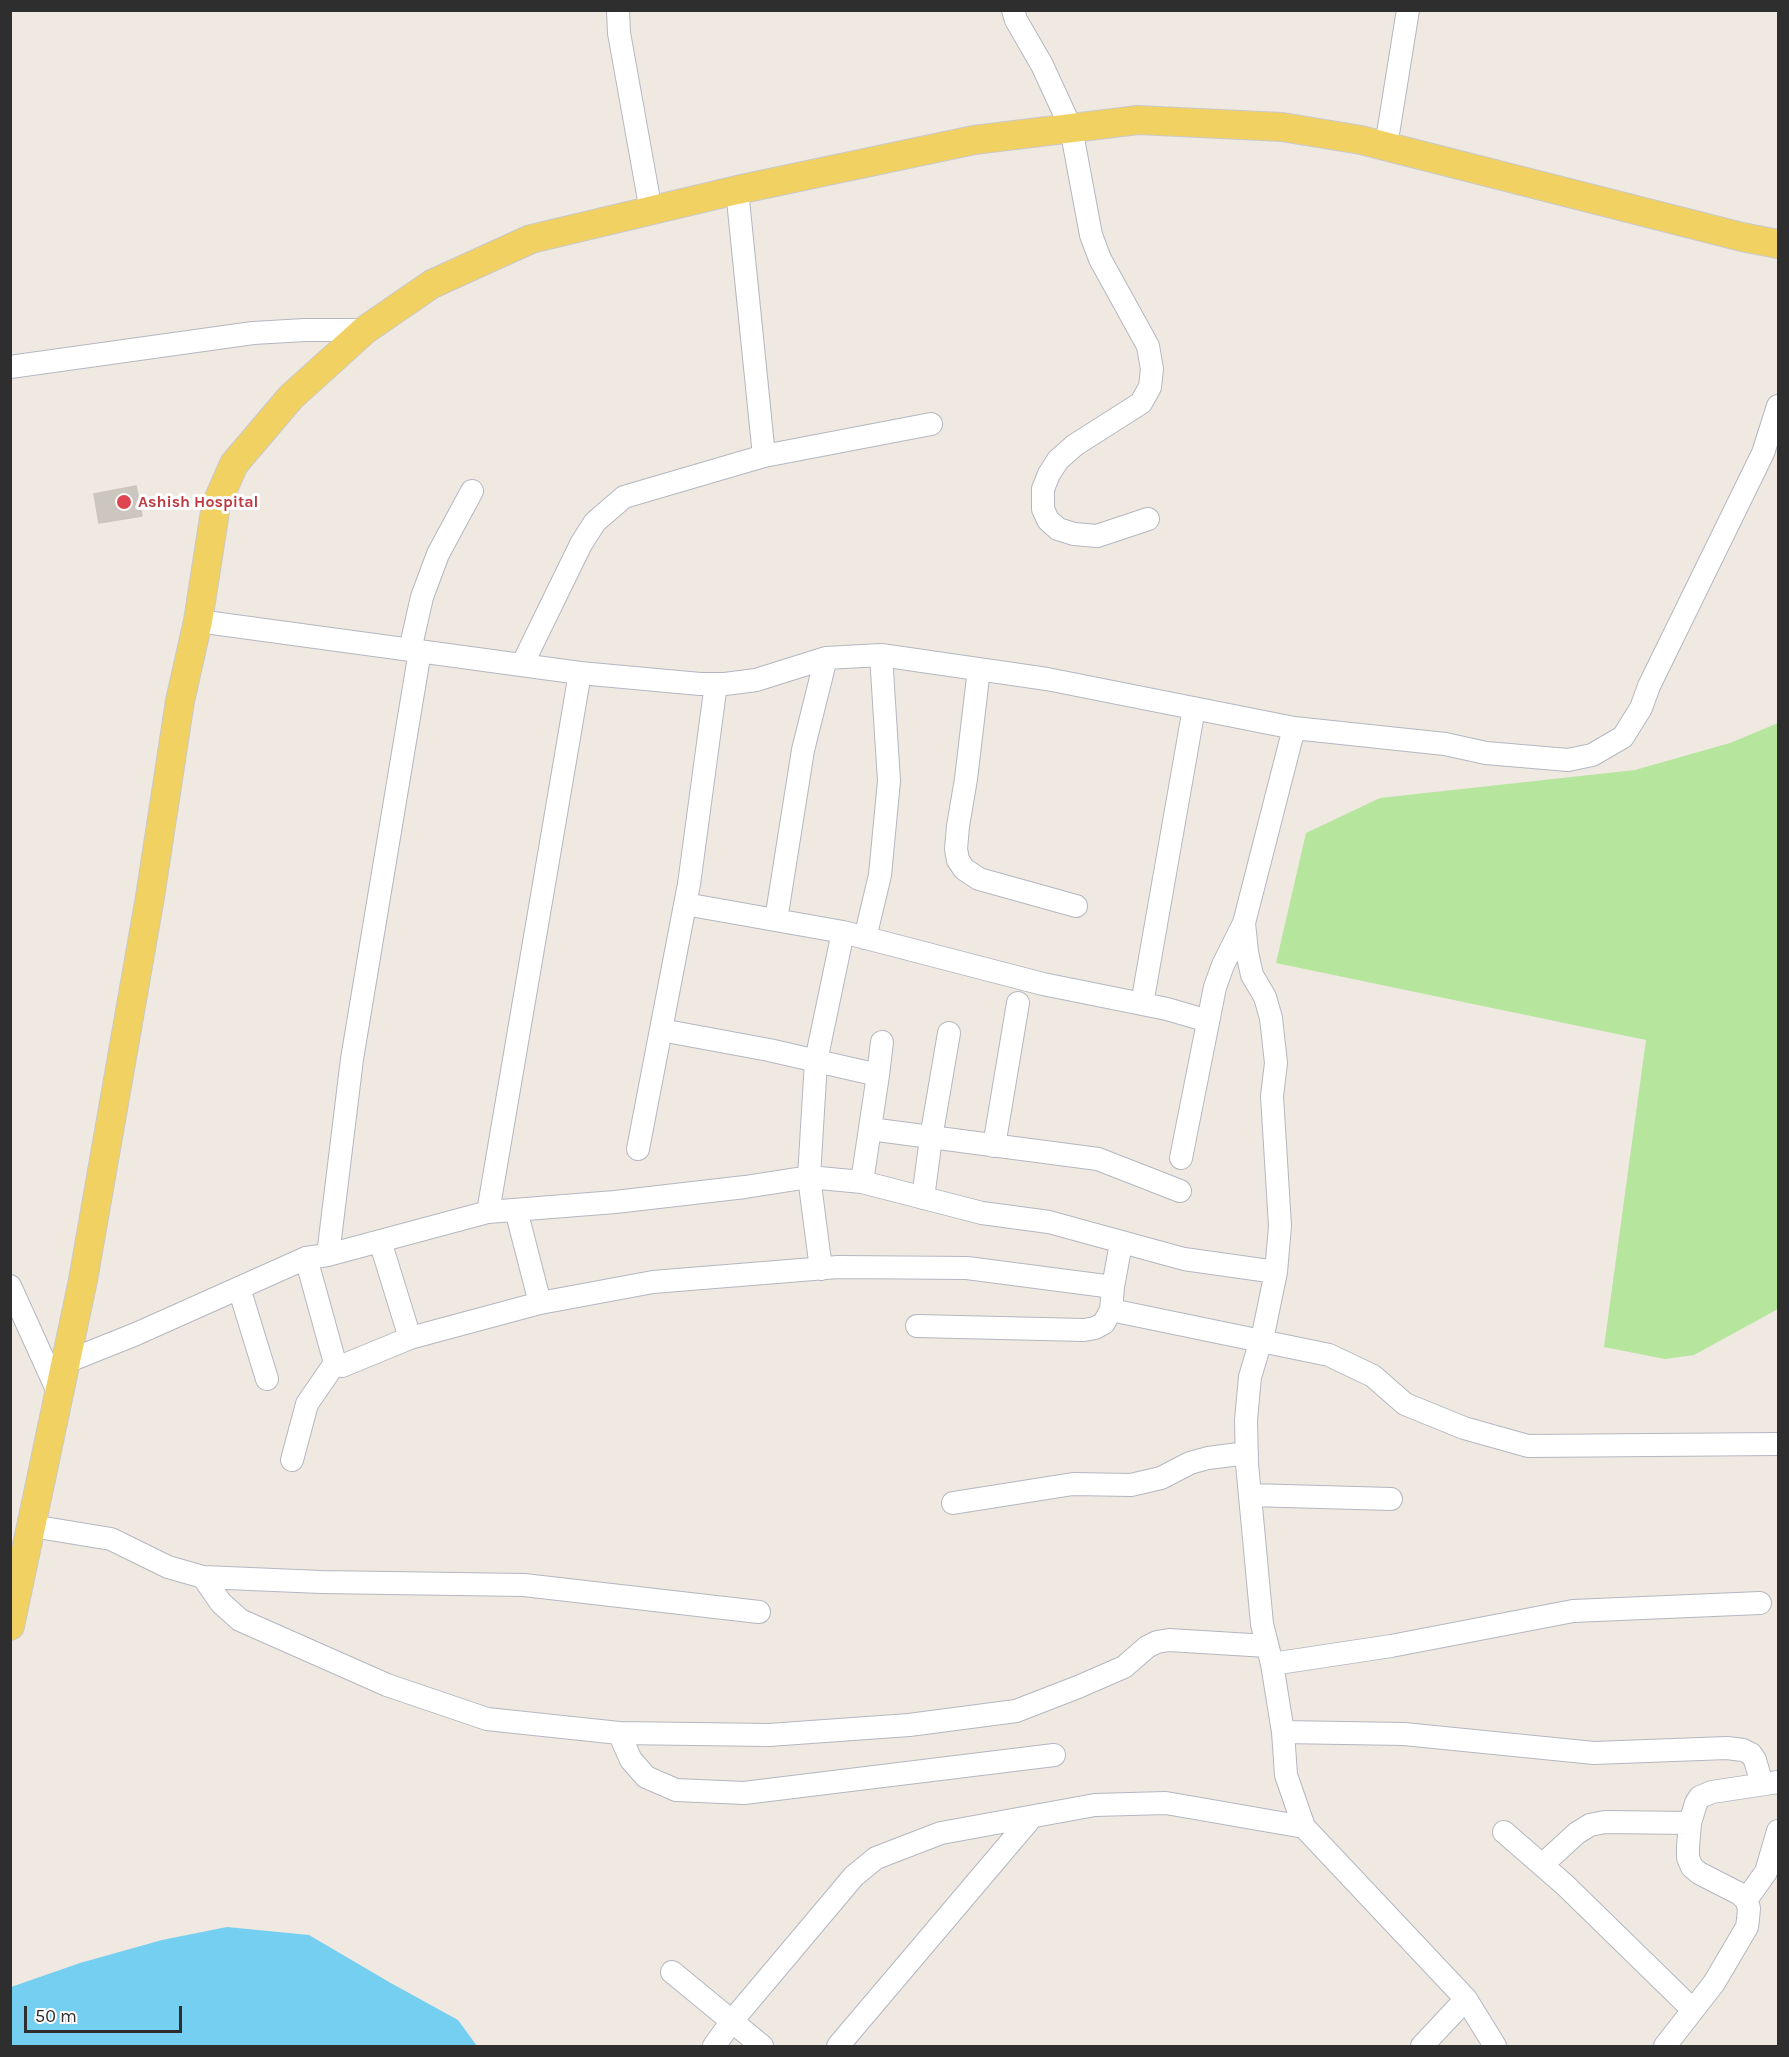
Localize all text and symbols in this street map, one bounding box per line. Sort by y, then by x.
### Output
place label: Ashish Hospital [138,492,258,512]
marker: Ashish Hospital [115,493,133,511]
scale bar [27,1994,184,2032]
text: 50 m [35,2005,77,2027]

